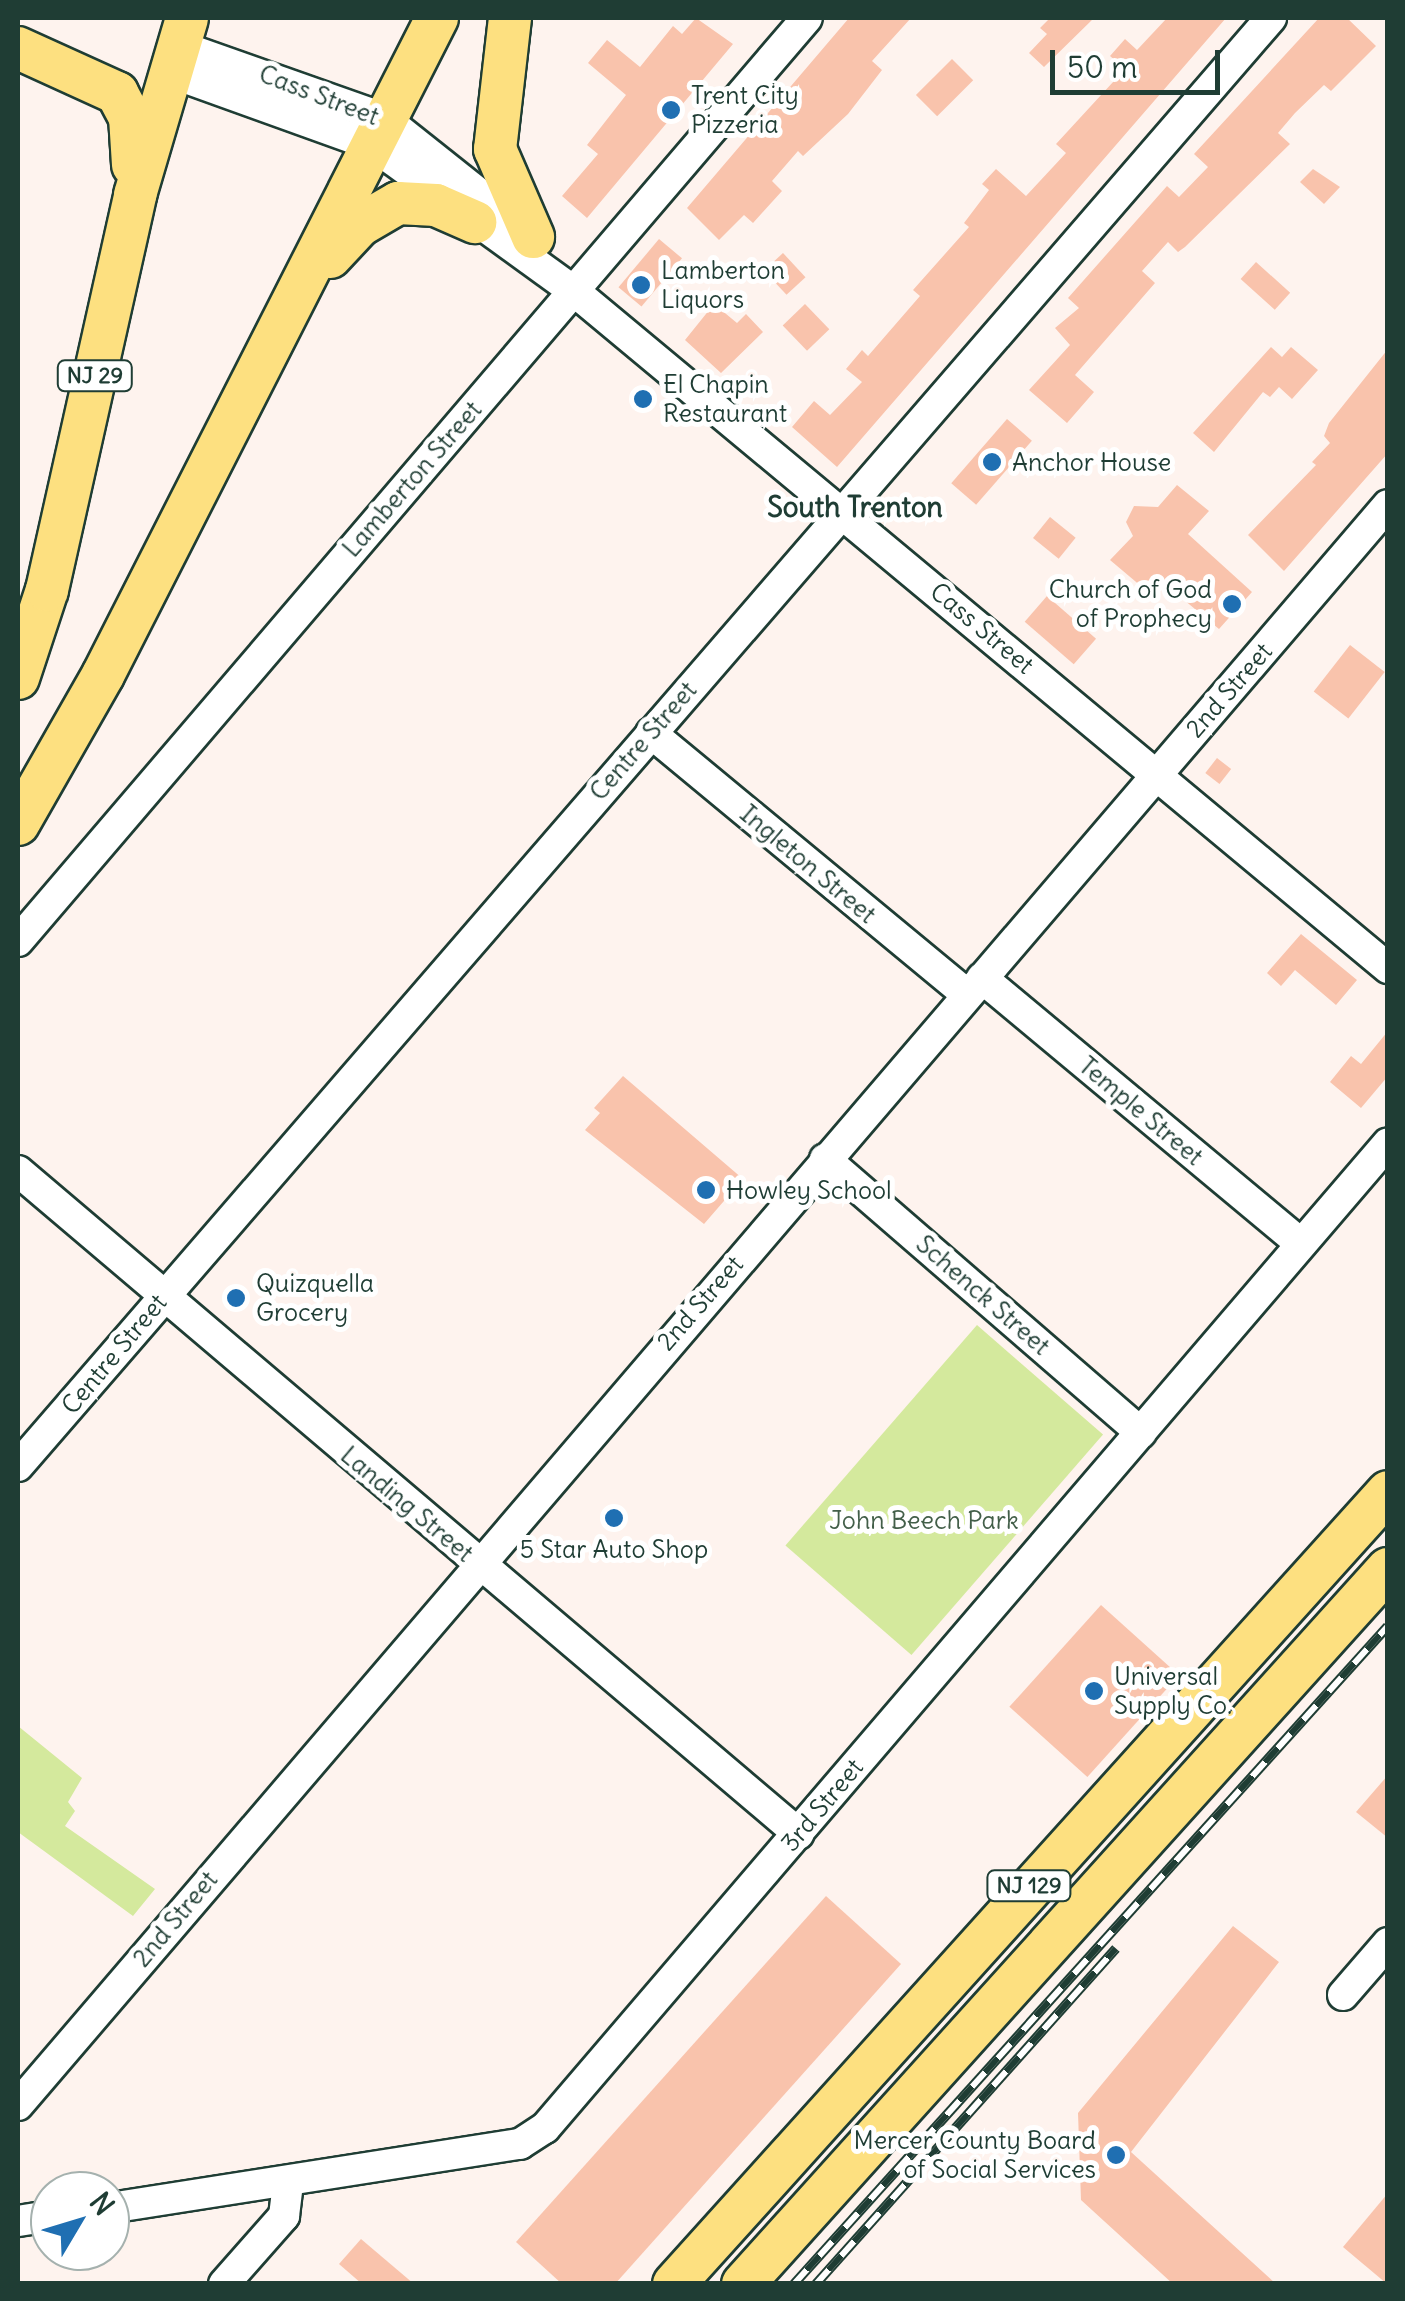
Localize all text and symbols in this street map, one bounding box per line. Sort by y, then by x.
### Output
scale bar [1055,30,1225,92]
text: 50 m [1067,48,1137,86]
street label: Cass Street [255,58,383,132]
place label: Trent City Pizzeria [691,81,799,140]
marker: Trent City Pizzeria [660,99,682,121]
place label: Lamberton Liquors [661,256,785,315]
marker: Lamberton Liquors [630,274,652,296]
road number: NJ 29 [55,359,135,393]
place label: El Chapin Restaurant [663,370,787,429]
marker: El Chapin Restaurant [632,388,654,410]
street label: Lamberton Street [336,395,488,563]
place label: Anchor House [1012,447,1171,477]
marker: Anchor House [981,451,1003,473]
district label: South Trenton [767,490,943,524]
place label: Church of God of Prophecy [1049,575,1212,634]
street label: Cass Street [924,576,1040,680]
marker: Church of God of Prophecy [1221,593,1243,615]
street label: 2nd Street [1180,637,1278,743]
street label: Centre Street [583,675,703,807]
street label: Ingleton Street [734,799,882,929]
street label: Temple Street [1073,1050,1209,1172]
place label: Howley School [726,1175,892,1205]
marker: Howley School [695,1179,717,1201]
street label: Schenck Street [910,1229,1056,1361]
street label: 2nd Street [651,1250,749,1356]
place label: Quizquella Grocery [256,1269,374,1328]
marker: Quizquella Grocery [225,1287,247,1309]
street label: Centre Street [55,1288,173,1420]
street label: Landing Street [335,1440,479,1568]
park label: John Beech Park [829,1505,1019,1535]
marker: 5 Star Auto Shop [603,1507,625,1529]
place label: 5 Star Auto Shop [520,1534,708,1564]
place label: Universal Supply Co. [1114,1662,1232,1721]
marker: Universal Supply Co. [1083,1680,1105,1702]
street label: 3rd Street [775,1753,869,1857]
street label: 2nd Street [126,1865,224,1973]
road number: NJ 129 [984,1869,1074,1903]
place label: Mercer County Board of Social Services [854,2126,1096,2185]
marker: Mercer County Board of Social Services [1105,2144,1127,2166]
north arrow [30,2171,130,2271]
text: N [82,2185,122,2222]

